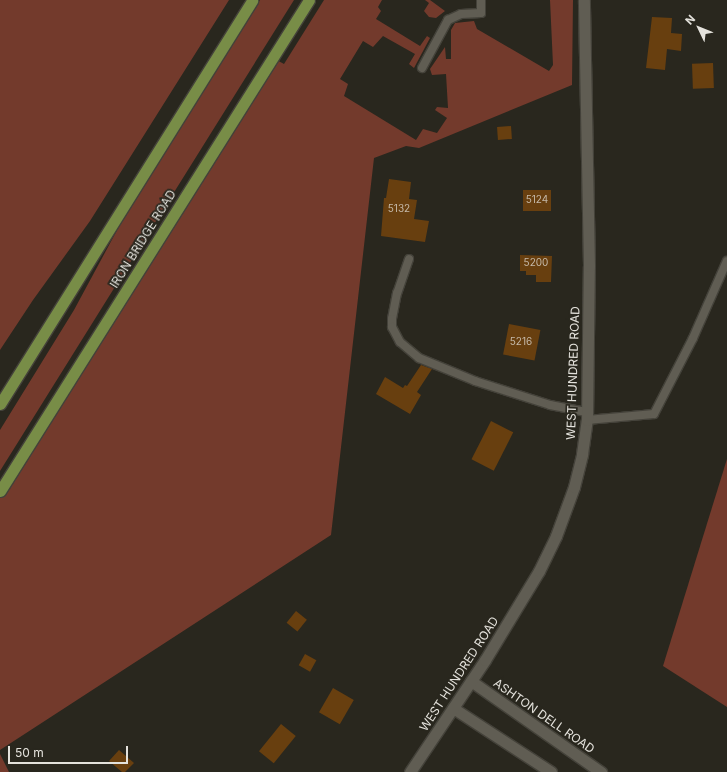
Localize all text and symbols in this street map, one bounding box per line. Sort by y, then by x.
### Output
north arrow [679,8,719,48]
text: N [682,12,698,28]
street label: IRON BRIDGE ROAD [107,187,179,291]
house number: 5124 [526,194,548,206]
house number: 5132 [388,203,410,215]
house number: 5200 [524,257,548,269]
street label: WEST HUNDRED ROAD [563,306,583,440]
house number: 5216 [510,336,532,348]
street label: WEST HUNDRED ROAD [417,614,501,734]
street label: ASHTON DELL ROAD [491,676,597,756]
scale bar [10,738,130,764]
text: 50 m [15,745,44,760]

